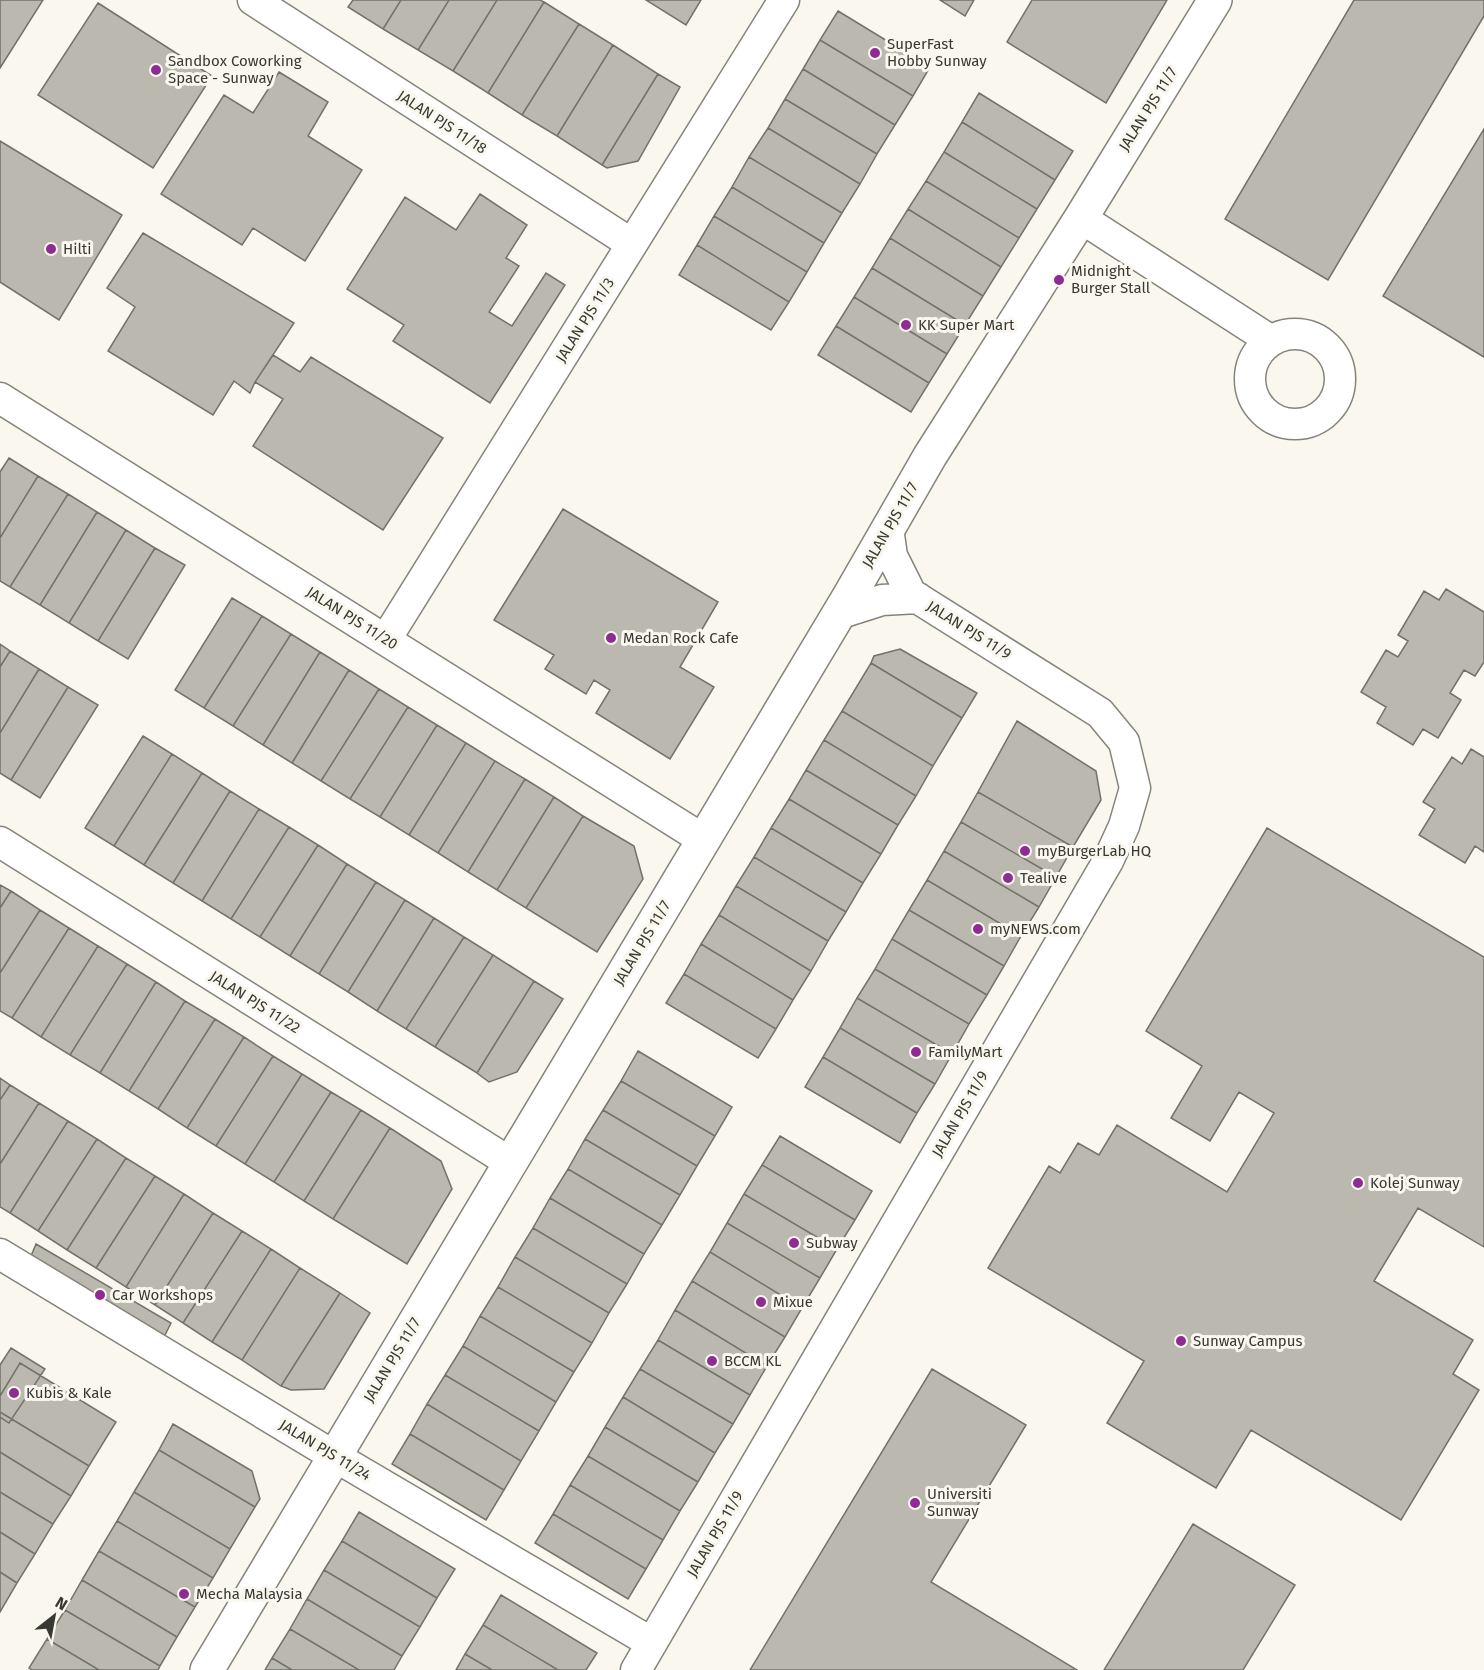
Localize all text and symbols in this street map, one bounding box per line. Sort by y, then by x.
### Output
place label: SuperFast Hobby Sunway [887,35,987,70]
marker: SuperFast Hobby Sunway [868,46,882,60]
place label: Sandbox Coworking Space - Sunway [168,52,302,87]
marker: Sandbox Coworking Space - Sunway [149,63,163,77]
street label: JALAN PJS 11/7 [1115,63,1181,154]
street label: JALAN PJS 11/18 [394,86,490,158]
place label: Hilti [63,240,91,258]
marker: Hilti [44,242,58,256]
place label: Midnight Burger Stall [1071,262,1151,297]
marker: Midnight Burger Stall [1052,273,1066,287]
street label: JALAN PJS 11/3 [552,274,618,366]
place label: KK Super Mart [918,316,1015,334]
marker: KK Super Mart [899,318,913,332]
street label: JALAN PJS 11/7 [858,479,922,571]
street label: JALAN PJS 11/20 [303,583,401,653]
street label: JALAN PJS 11/9 [923,597,1015,663]
place label: Medan Rock Cafe [623,629,739,647]
marker: Medan Rock Cafe [604,631,618,645]
place label: myBurgerLab HQ [1037,842,1151,860]
marker: myBurgerLab HQ [1018,844,1032,858]
place label: Tealive [1020,869,1067,887]
marker: Tealive [1001,871,1015,885]
street label: JALAN PJS 11/7 [610,897,675,989]
place label: myNEWS.com [990,920,1081,938]
marker: myNEWS.com [971,922,985,936]
street label: JALAN PJS 11/22 [206,967,304,1037]
place label: FamilyMart [928,1043,1003,1061]
marker: FamilyMart [909,1045,923,1059]
street label: JALAN PJS 11/9 [928,1068,992,1160]
place label: Kolej Sunway [1370,1174,1460,1192]
marker: Kolej Sunway [1351,1176,1365,1190]
place label: Subway [806,1234,858,1252]
marker: Subway [787,1236,801,1250]
place label: Car Workshops [112,1286,213,1304]
marker: Car Workshops [93,1288,107,1302]
place label: Mixue [773,1293,813,1311]
marker: Mixue [754,1295,768,1309]
street label: JALAN PJS 11/7 [360,1314,425,1406]
place label: Sunway Campus [1193,1332,1302,1350]
marker: Sunway Campus [1174,1334,1188,1348]
place label: BCCM KL [724,1352,782,1370]
marker: BCCM KL [705,1354,719,1368]
place label: Kubis & Kale [26,1384,112,1402]
marker: Kubis & Kale [7,1386,21,1400]
street label: JALAN PJS 11/24 [276,1416,374,1484]
place label: Universiti Sunway [927,1485,992,1520]
street label: JALAN PJS 11/9 [683,1488,747,1580]
marker: Universiti Sunway [908,1496,922,1510]
place label: Mecha Malaysia [196,1585,303,1603]
north arrow [24,1586,84,1646]
marker: Mecha Malaysia [177,1587,191,1601]
text: N [52,1593,71,1614]

